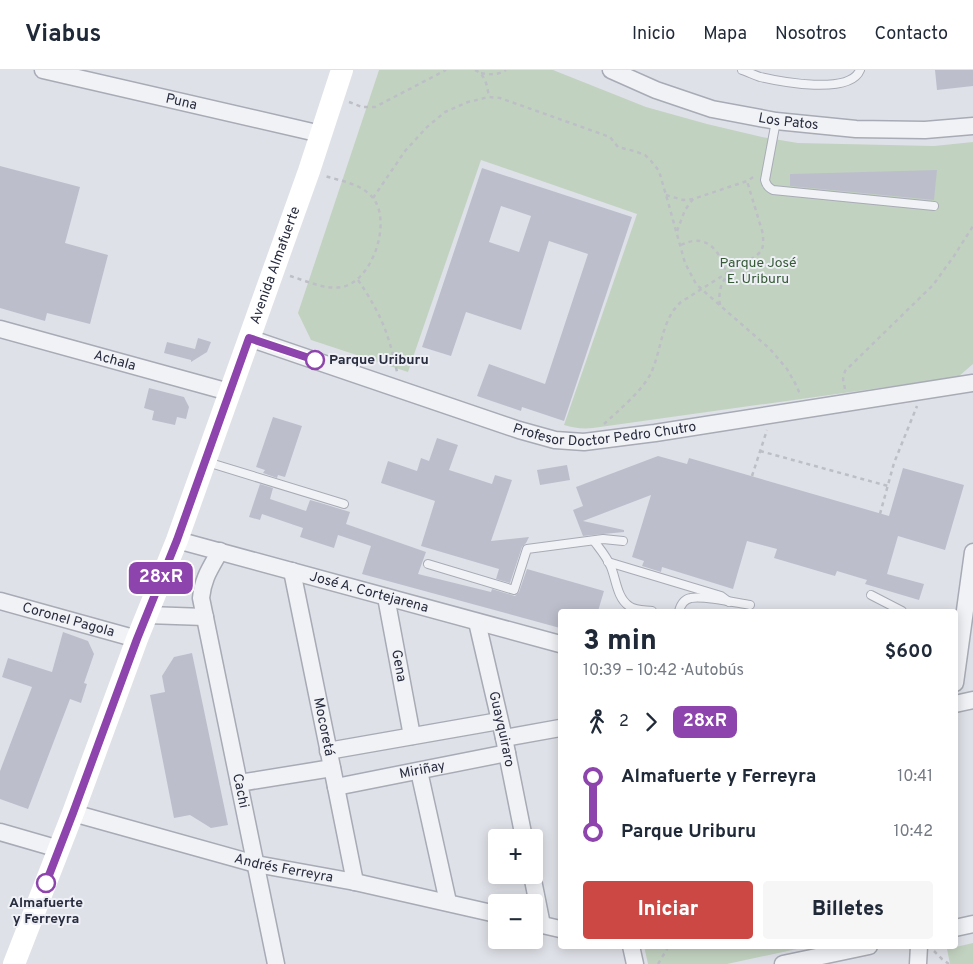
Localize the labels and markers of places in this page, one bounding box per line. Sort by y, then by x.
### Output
marker: Parque Uriburu [305,350,325,370]
place label: Parque Uriburu [329,352,429,369]
marker: Almafuerte y Ferreyra [36,873,56,893]
place label: Almafuerte y Ferreyra [9,895,83,928]

